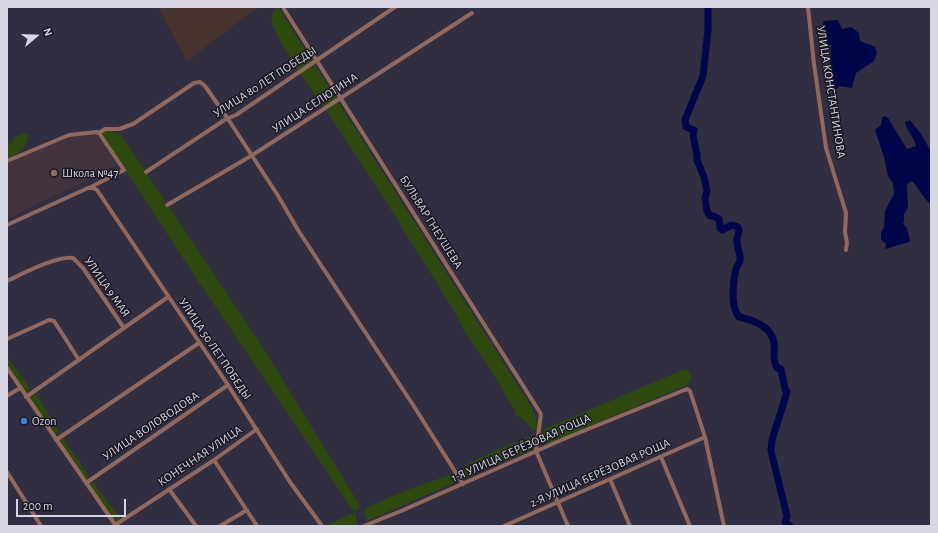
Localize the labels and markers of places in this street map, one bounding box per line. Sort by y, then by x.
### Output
place label: Школа №47 [62,166,118,180]
marker: Школа №47 [49,168,59,178]
place label: Ozon [32,414,56,428]
marker: Ozon [19,416,29,426]

